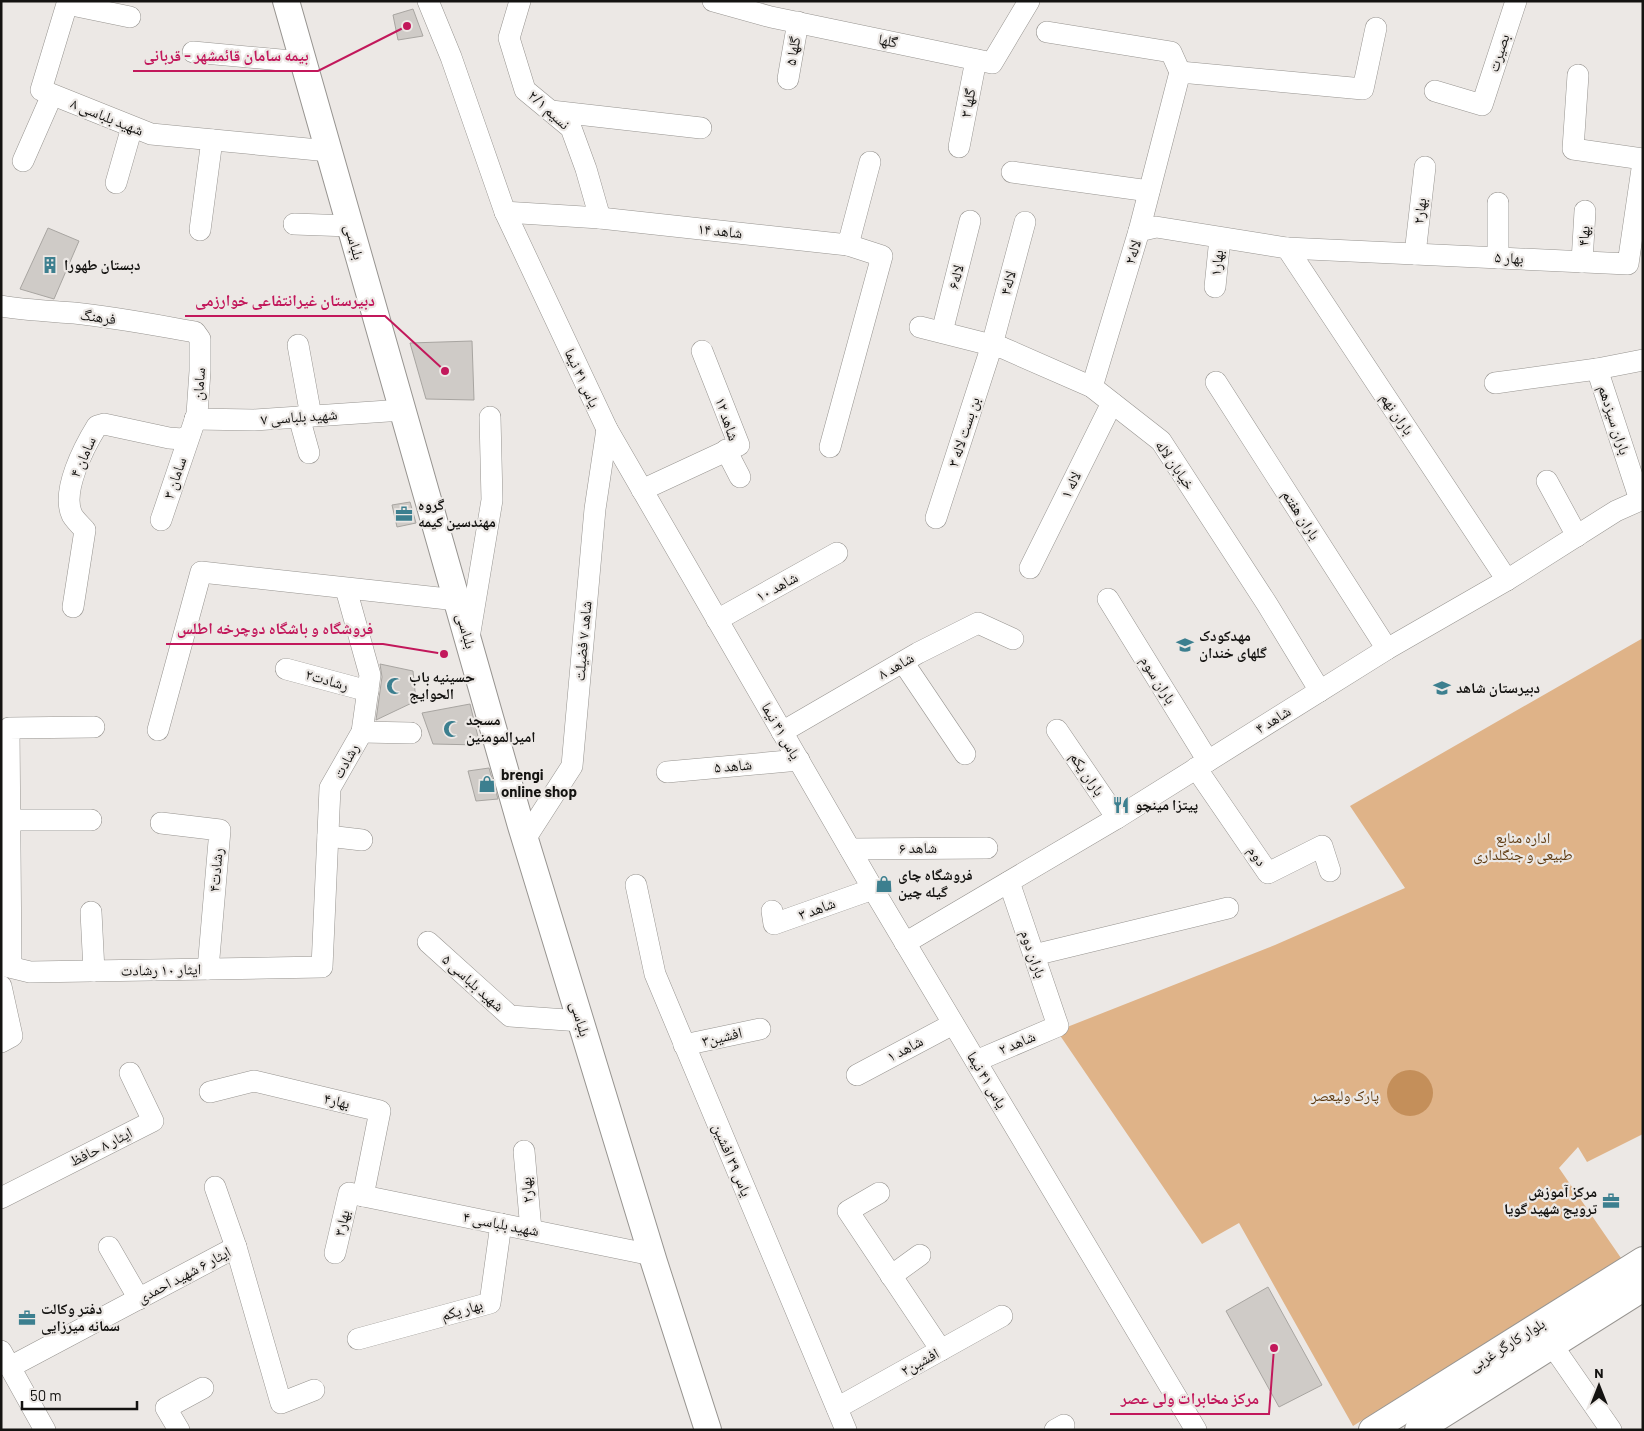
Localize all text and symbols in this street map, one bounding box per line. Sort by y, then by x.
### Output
street label: گلها [877,29,900,52]
street label: بصیرت [1483,31,1514,74]
street label: گلها ۵ [781,35,804,67]
callout: بیمه سامان قائمشهر - قربانی [133,40,318,71]
text: بیمه سامان قائمشهر - قربانی [143,45,309,65]
street label: نسیم ۲/۱ [524,86,574,134]
street label: گلها ۳ [955,86,980,119]
street label: شهید بلباسی ۸ [68,93,147,141]
street label: بهار۲ [1408,197,1431,225]
street label: شاهد ۱۴ [697,219,743,241]
street label: بلباسی [339,222,369,262]
street label: بها۴ [1573,225,1594,247]
street label: لاله۲ [1120,237,1144,266]
street label: بهار ۵ [1494,247,1524,268]
street label: بهار۱ [1206,249,1227,277]
building icon: دبستان طهورا [40,255,60,275]
place label: دبستان طهورا [64,255,140,274]
street label: لاله۶ [943,263,967,291]
street label: لاله۴ [995,269,1019,297]
callout: دبیرستان غیرانتفاعی خوارزمی [185,285,385,316]
text: دبیرستان غیرانتفاعی خوارزمی [195,290,375,310]
street label: فرهنگ [79,305,117,328]
street label: یاس ۴۱ نیما [560,345,605,411]
street label: سامان [188,367,210,401]
street label: باران سیزدهم [1593,383,1635,457]
street label: باران نهم [1376,389,1418,439]
street label: بن بست لاله ۳ [943,394,985,470]
street label: شاهد ۱۲ [712,395,744,443]
street label: شهید بلباسی ۷ [260,404,338,430]
street label: سامان ۴ [65,433,101,481]
street label: خیابان لاله [1151,436,1200,494]
street label: سامان ۳ [159,454,191,502]
street label: لاله ۱ [1056,468,1084,501]
street label: باران هفتم [1277,486,1325,544]
place label: گروه مهندسین کیمه [418,495,496,531]
office icon: گروه مهندسین کیمه [394,504,414,524]
street label: شاهد ۱۰ [753,567,801,605]
street label: شاهد ۷ فضیلت [570,600,595,682]
street label: بلباسی [451,611,481,651]
callout: فروشگاه و باشگاه دوچرخه اطلس [166,613,383,644]
text: فروشگاه و باشگاه دوچرخه اطلس [177,618,373,638]
place label: مهدکودک گلهای خندان [1199,626,1267,662]
school or university icon: مهدکودک گلهای خندان [1175,635,1195,655]
street label: شاهد ۸ [874,648,917,682]
street label: باران سوم [1135,652,1181,708]
street label: رشادت۲ [303,664,351,695]
place label: حسینیه باب الحوایج [409,667,475,704]
mosque icon: حسینیه باب الحوایج [385,676,405,696]
school or university icon: دبیرستان شاهد [1432,678,1452,698]
place label: دبیرستان شاهد [1456,678,1540,697]
street label: یاس ۴۱ نیما [757,699,806,764]
street label: شاهد ۴ [1252,701,1294,737]
place label: مسجد امیرالمومنین [466,710,536,746]
mosque icon: مسجد امیرالمومنین [442,719,462,739]
street label: رشادت [328,740,363,782]
street label: باران یکم [1065,748,1109,800]
street label: شاهد ۵ [713,754,753,776]
place label: brengi online shop [501,765,577,800]
shop icon: brengi online shop [477,774,497,794]
restaurant icon: پیتزا مینچو [1111,795,1131,815]
place label: پیتزا مینچو [1135,795,1198,814]
park label: اداره منابع طبیعی و جنگلداری [1473,828,1573,865]
street label: شاهد ۶ [899,838,937,856]
street label: دوم [1243,842,1271,870]
street label: رشادت۴ [204,847,227,893]
place label: فروشگاه چای گیله‌ چین [898,865,973,901]
shop icon: فروشگاه چای گیله‌ چین [874,874,894,894]
street label: شاهد ۳ [796,893,838,923]
street label: باران دوم [1015,927,1051,981]
street label: شهید بلباسی ۵ [438,950,508,1016]
street label: ایثار ۱۰ رشادت [121,959,201,980]
street label: بلباسی [565,999,595,1039]
street label: افشین۳ [700,1023,744,1051]
street label: شاهد ۲ [996,1026,1038,1058]
street label: شاهد ۱ [883,1031,926,1065]
street label: یاس ۴۱ نیما [962,1048,1012,1112]
park label: پارک ولیعصر [1310,1086,1379,1105]
street label: بهار۴ [322,1088,352,1113]
street label: یاس ۳۹ افشین [708,1120,756,1200]
street label: ایثار ۸ حافظ [66,1123,135,1170]
street label: بهار۲ [516,1176,537,1204]
place label: مرکز آموزش ترویج شهید گویا [1504,1182,1597,1219]
office icon: مرکز آموزش ترویج شهید گویا [1601,1191,1621,1211]
street label: شهید بلباسی ۴ [461,1207,541,1241]
street label: بهار۳ [329,1208,354,1238]
street label: ایثار ۶ شهید احمدی [134,1242,234,1308]
street label: بهار یکم [439,1295,485,1325]
place label: دفتر وکالت سمانه میرزایی [41,1299,120,1335]
office icon: دفتر وکالت سمانه میرزایی [17,1308,37,1328]
street label: بلوار کارگر غربی [1465,1314,1549,1376]
street label: افشین۲ [897,1343,943,1381]
north arrow [1574,1361,1624,1411]
text: N [1594,1364,1604,1381]
scale bar [22,1378,138,1410]
callout: مرکز مخابرات ولی عصر [1110,1383,1269,1414]
text: 50 m [30,1386,62,1404]
text: مرکز مخابرات ولی عصر [1120,1388,1259,1408]

